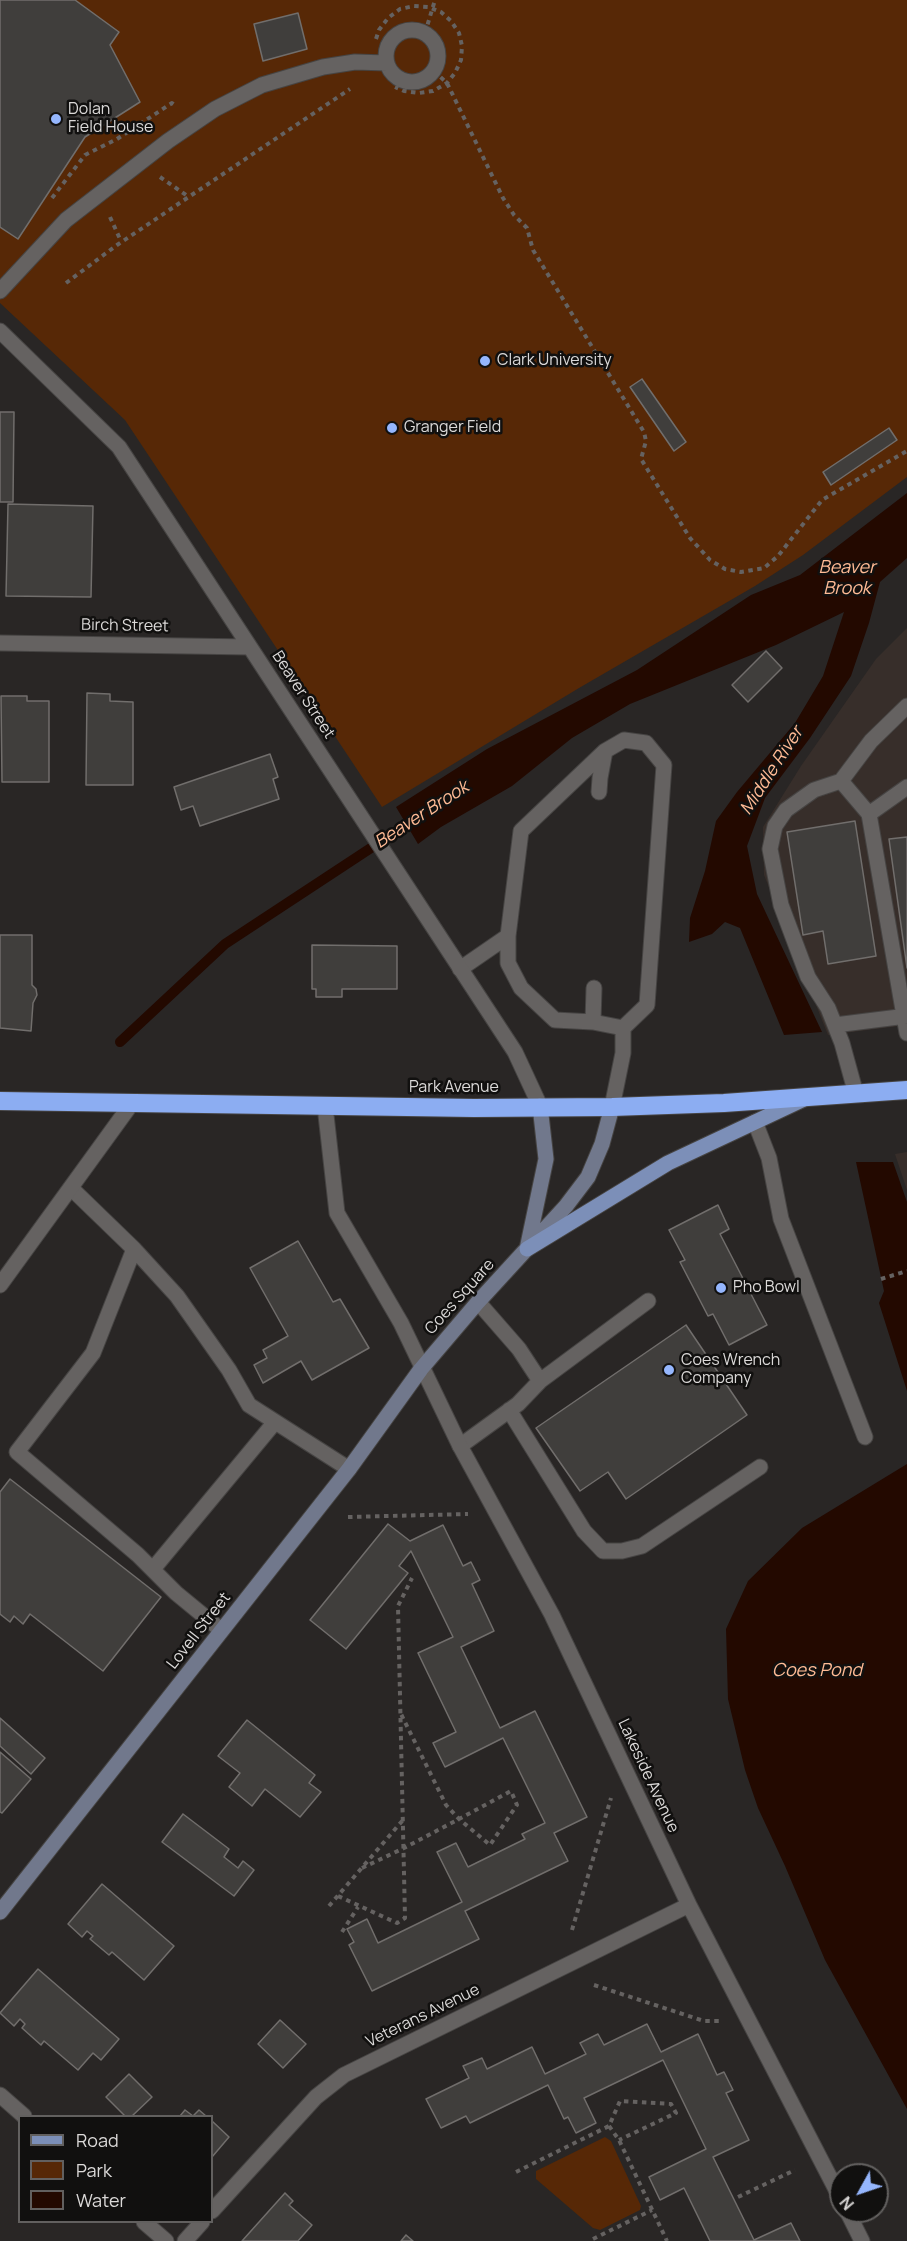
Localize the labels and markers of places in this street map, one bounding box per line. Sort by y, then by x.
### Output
place label: Dolan Field House [68,100,153,138]
marker: Dolan Field House [49,112,63,126]
place label: Clark University [497,351,612,371]
marker: Clark University [478,354,492,368]
place label: Granger Field [404,418,501,438]
marker: Granger Field [385,421,399,435]
place label: Pho Bowl [733,1278,800,1298]
marker: Pho Bowl [714,1281,728,1295]
place label: Coes Wrench Company [681,1351,780,1389]
marker: Coes Wrench Company [662,1363,676,1377]

